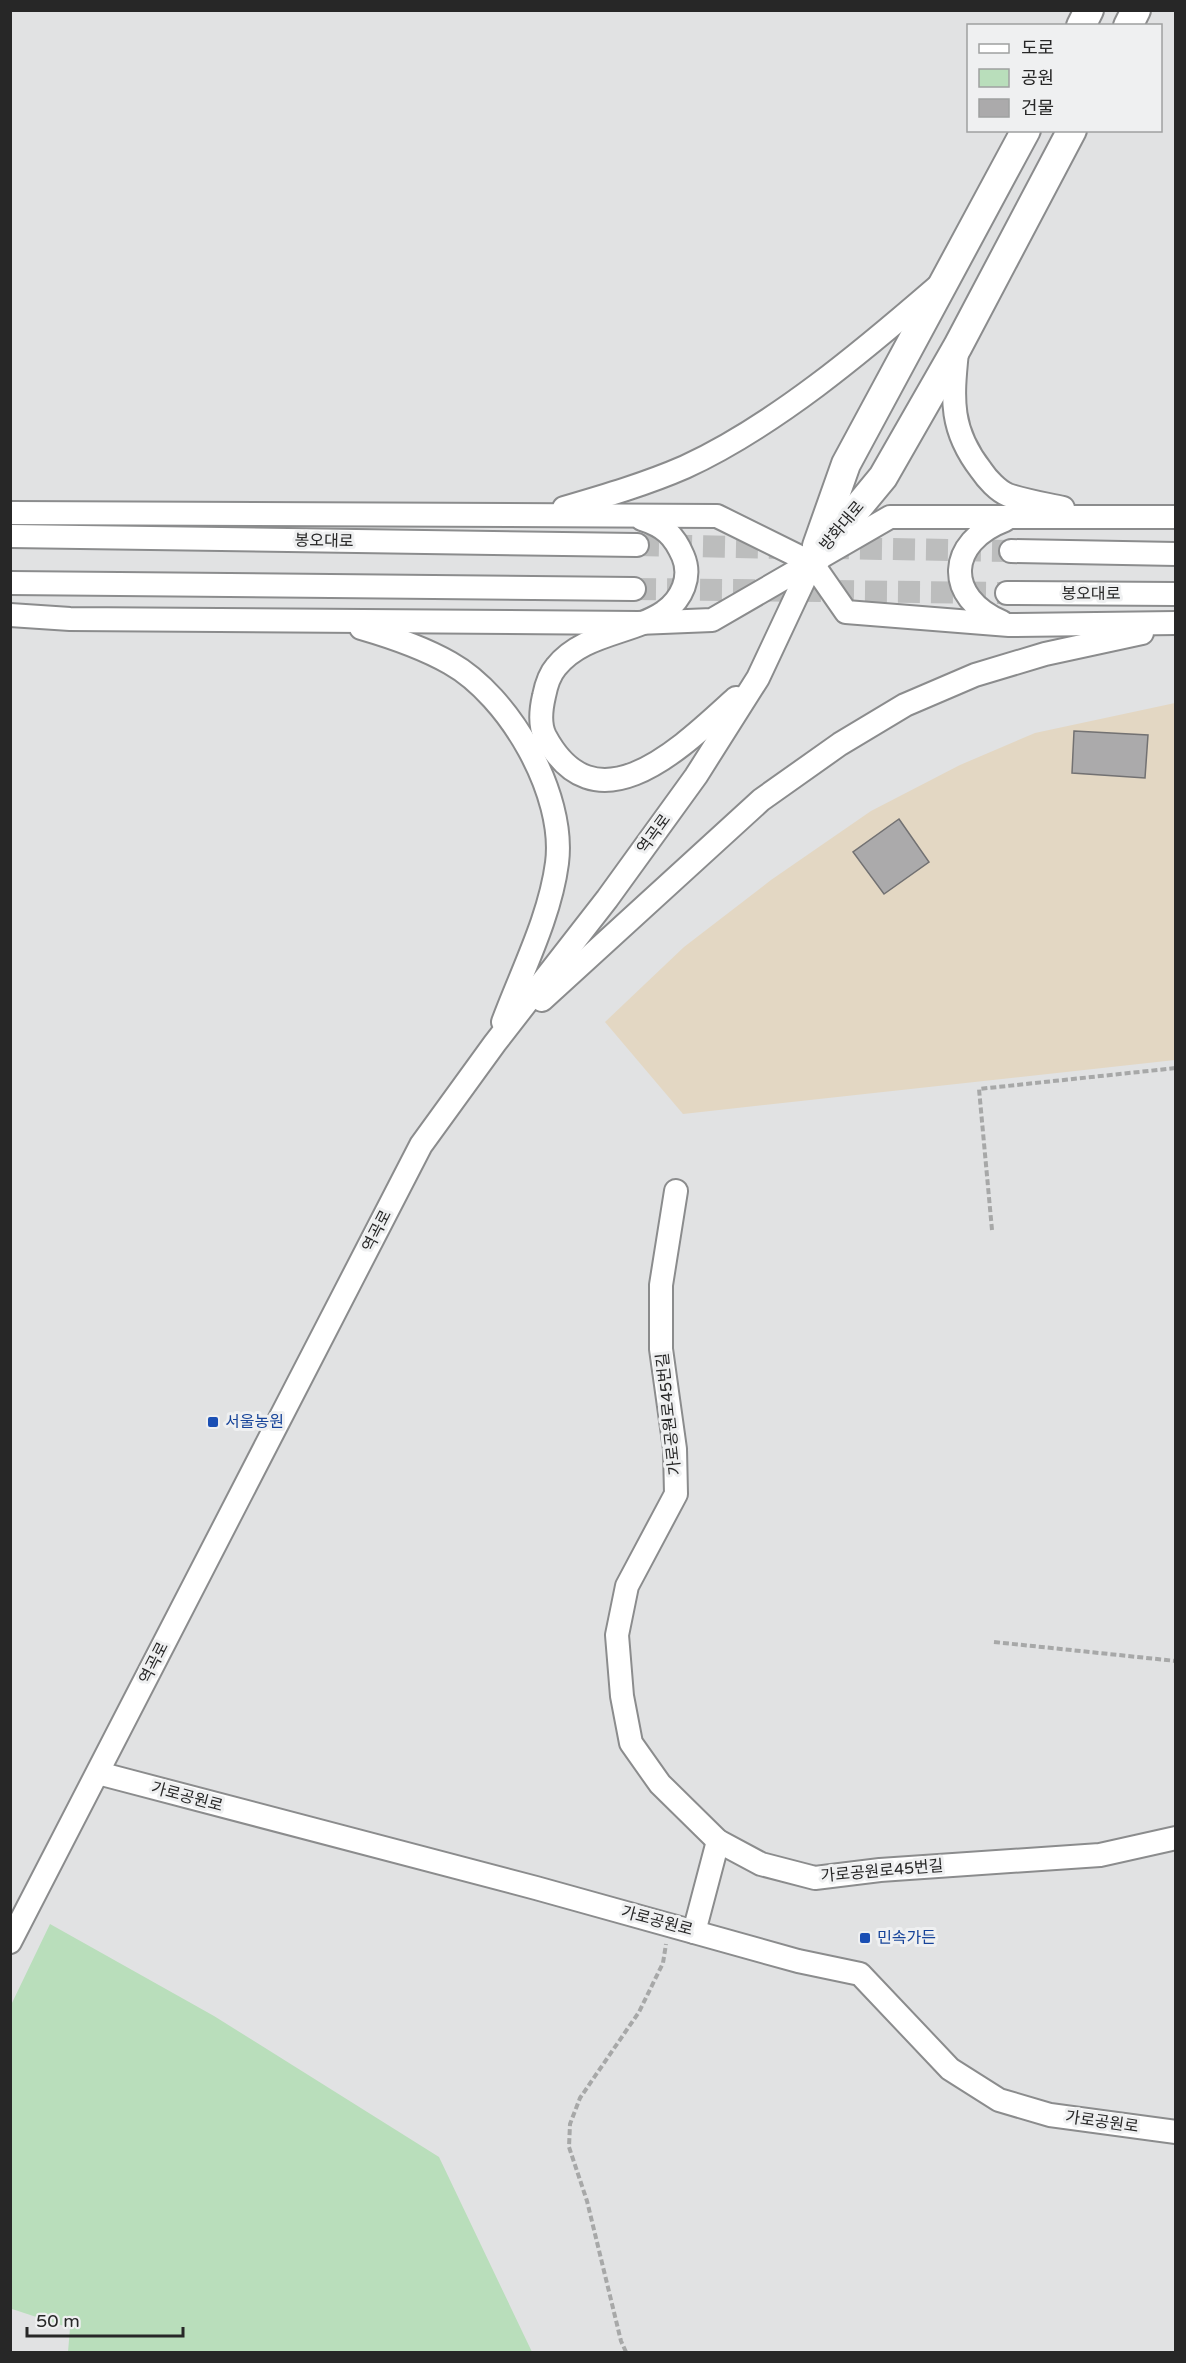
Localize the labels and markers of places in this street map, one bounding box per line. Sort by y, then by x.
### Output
place label: 서울농원 [225,1412,284,1432]
marker: 서울농원 [206,1415,220,1429]
place label: 민속가든 [877,1928,936,1948]
marker: 민속가든 [858,1931,872,1945]

